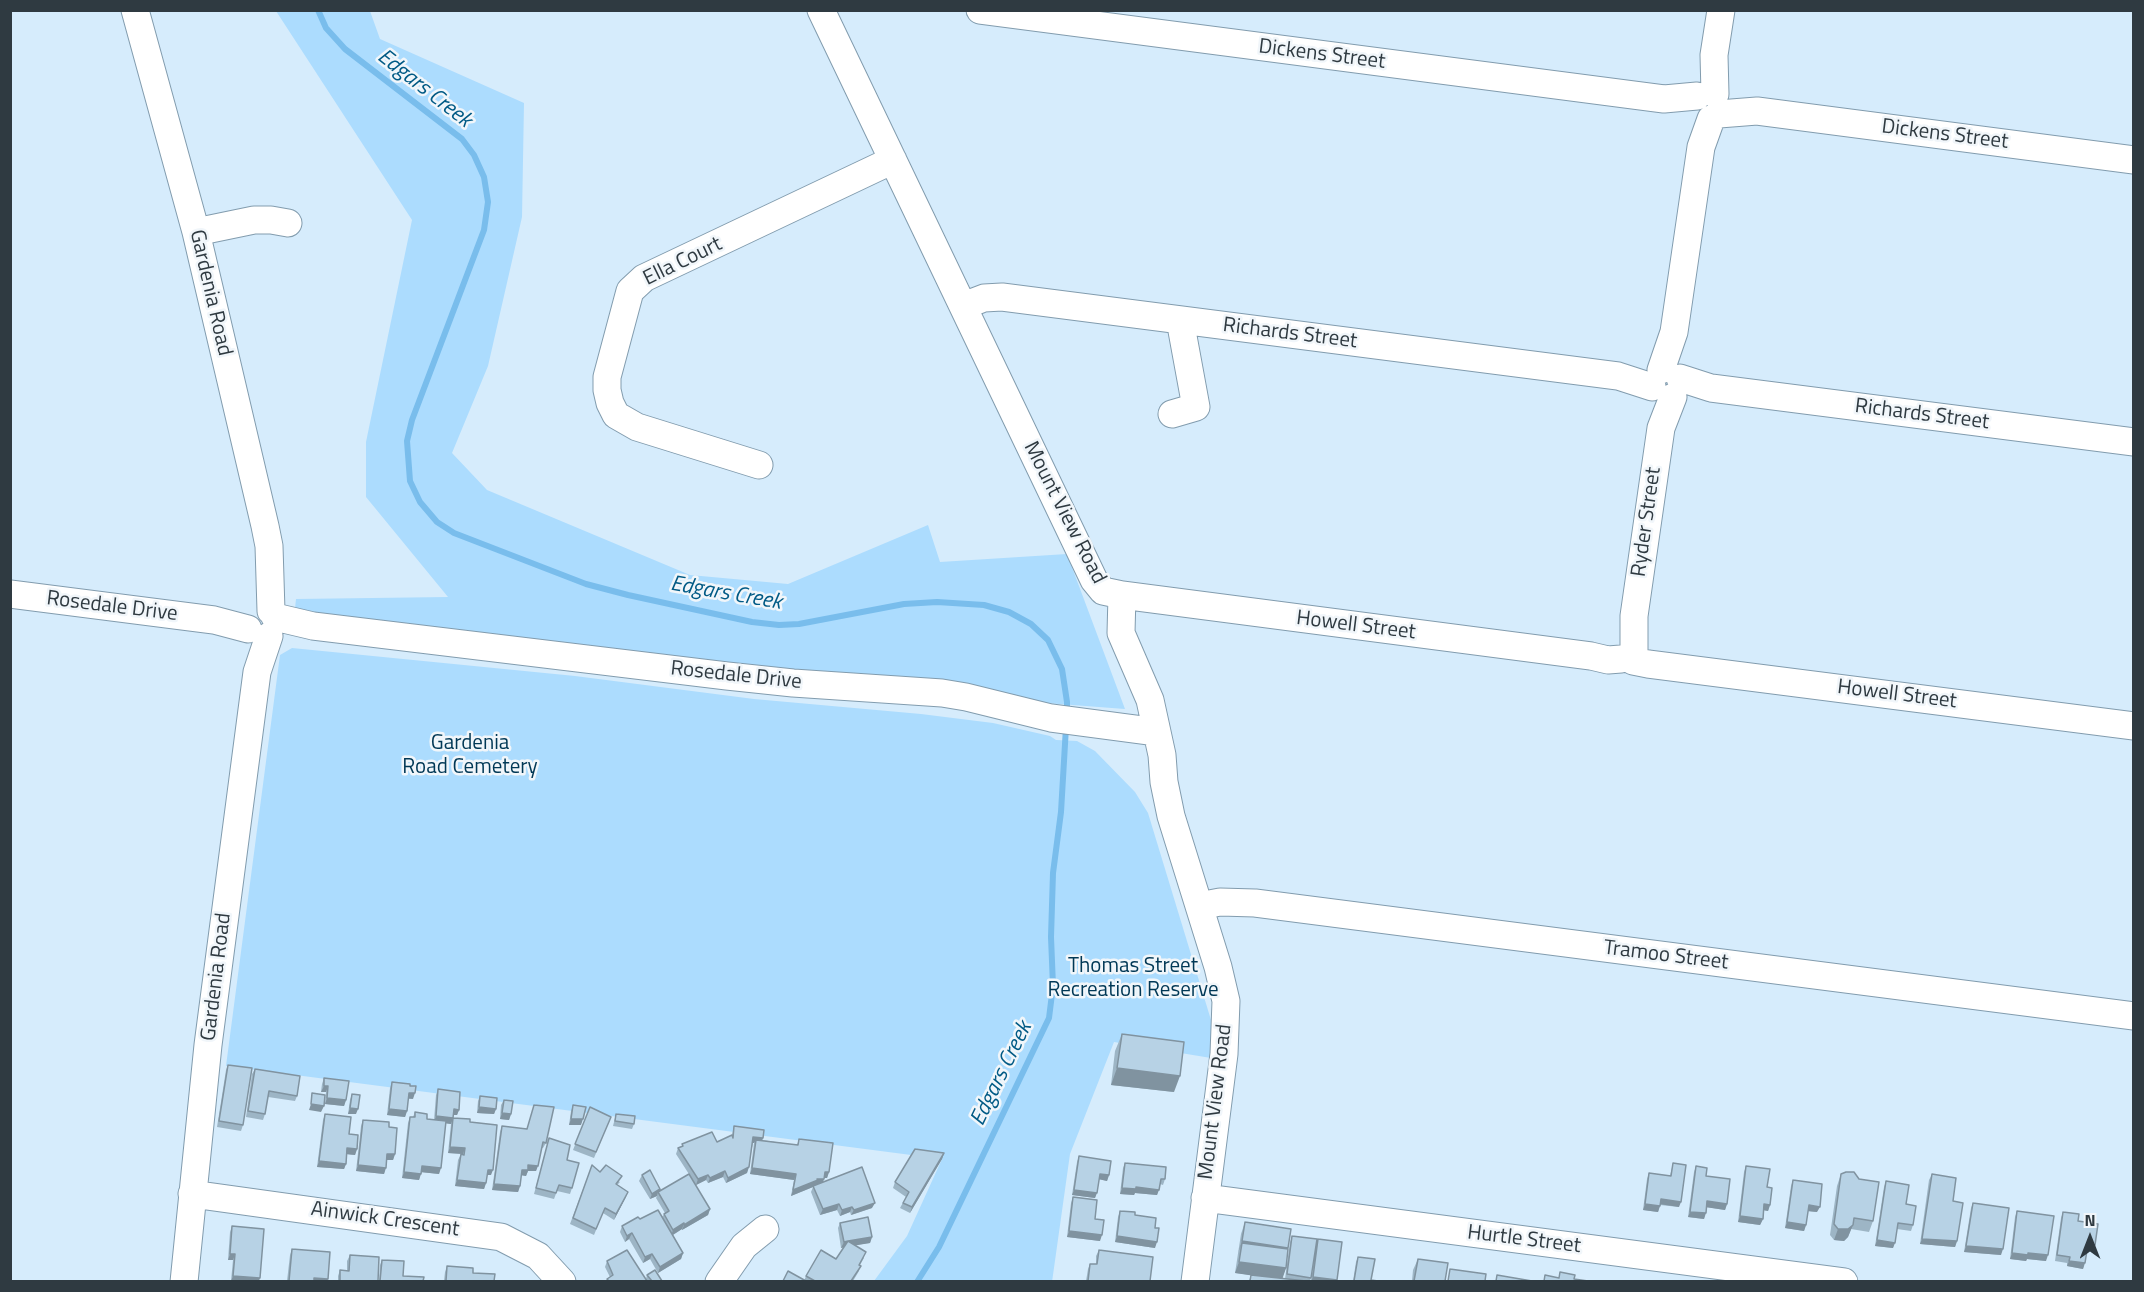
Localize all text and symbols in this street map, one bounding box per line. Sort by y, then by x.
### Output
street label: Dickens Street [1257,35,1387,75]
water label: Edgars Creek [372,44,476,134]
street label: Dickens Street [1880,115,2010,155]
street label: Gardenia Road [183,227,237,359]
street label: Ella Court [639,232,727,292]
street label: Richards Street [1221,313,1359,355]
street label: Richards Street [1853,394,1991,436]
street label: Mount View Road [1017,438,1111,588]
street label: Ryder Street [1627,465,1667,579]
water label: Edgars Creek [668,571,784,617]
street label: Rosedale Drive [45,586,179,628]
street label: Howell Street [1295,606,1417,646]
street label: Rosedale Drive [669,657,803,695]
street label: Howell Street [1836,675,1958,715]
park label: Gardenia Road Cemetery [402,731,538,781]
street label: Gardenia Road [197,912,237,1042]
street label: Tramoo Street [1602,936,1730,976]
park label: Thomas Street Recreation Reserve [1047,954,1219,1004]
water label: Edgars Creek [966,1018,1038,1130]
street label: Mount View Road [1194,1023,1238,1181]
street label: Ainwick Crescent [309,1197,461,1243]
north arrow [2060,1208,2120,1268]
text: N [2084,1208,2096,1232]
street label: Hurtle Street [1466,1221,1582,1259]

